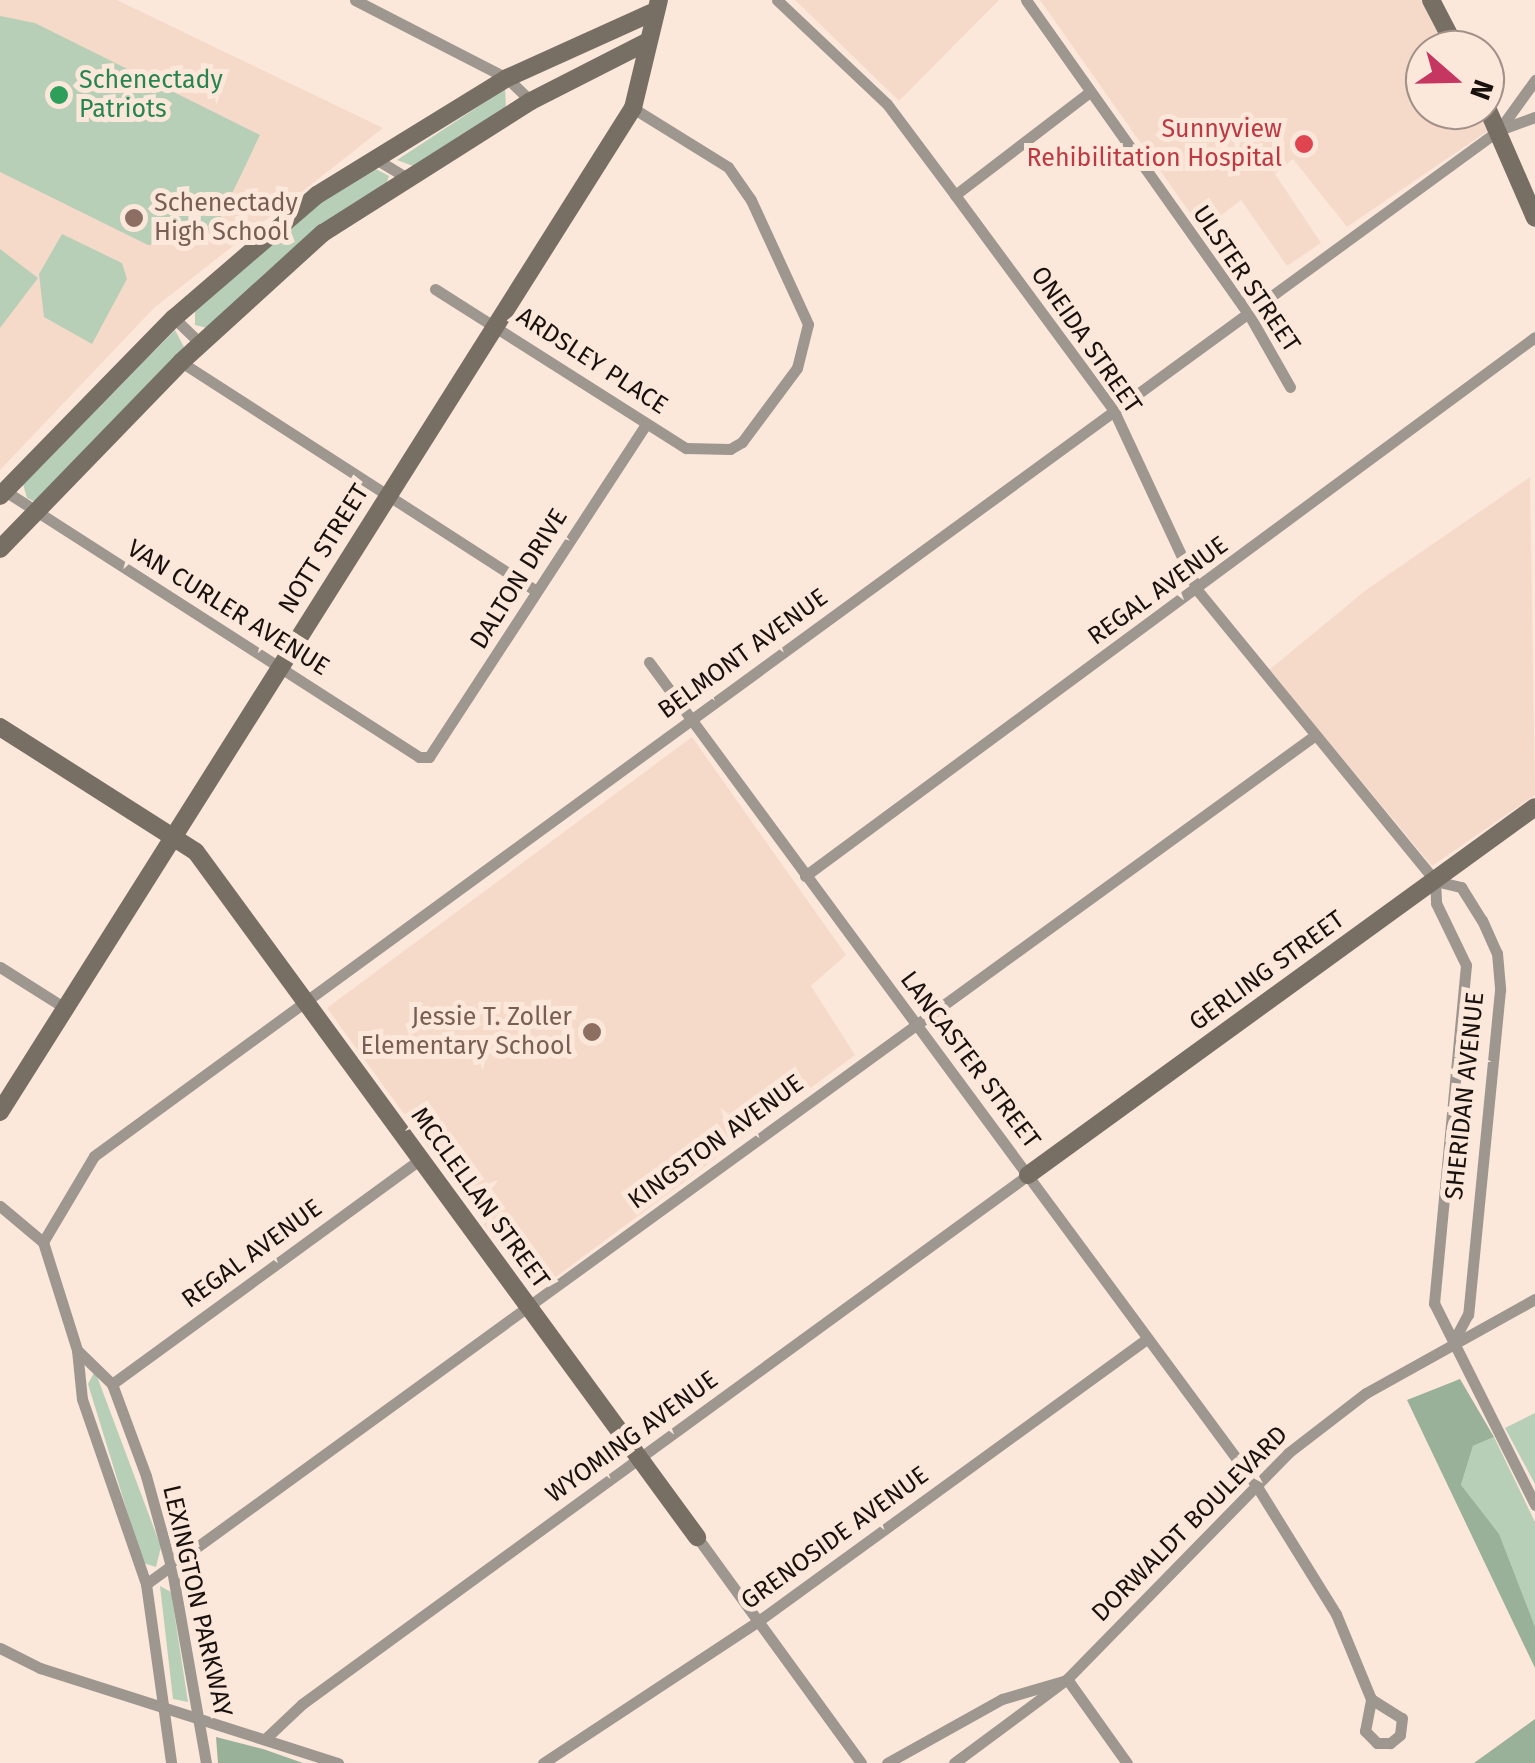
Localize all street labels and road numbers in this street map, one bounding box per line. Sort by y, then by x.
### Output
street label: ULSTER STREET [1186,200,1306,358]
street label: ONEIDA STREET [1024,261,1148,419]
street label: ARDSLEY PLACE [511,301,673,421]
street label: NOTT STREET [272,479,376,619]
street label: DALTON DRIVE [464,503,574,655]
street label: REGAL AVENUE [1082,530,1234,652]
street label: VAN CURLER AVENUE [121,534,335,682]
street label: BELMONT AVENUE [652,582,834,726]
street label: GERLING STREET [1184,905,1350,1037]
street label: LANCASTER STREET [894,965,1046,1155]
street label: SHERIDAN AVENUE [1439,991,1491,1201]
street label: KINGSTON AVENUE [623,1068,809,1216]
street label: MCCLELLAN STREET [404,1102,556,1294]
street label: REGAL AVENUE [176,1193,328,1315]
street label: WYOMING AVENUE [540,1365,724,1509]
street label: DORWALDT BOULEVARD [1086,1420,1294,1628]
street label: GRENOSIDE AVENUE [736,1460,934,1616]
street label: LEXINGTON PARKWAY [156,1482,238,1720]

